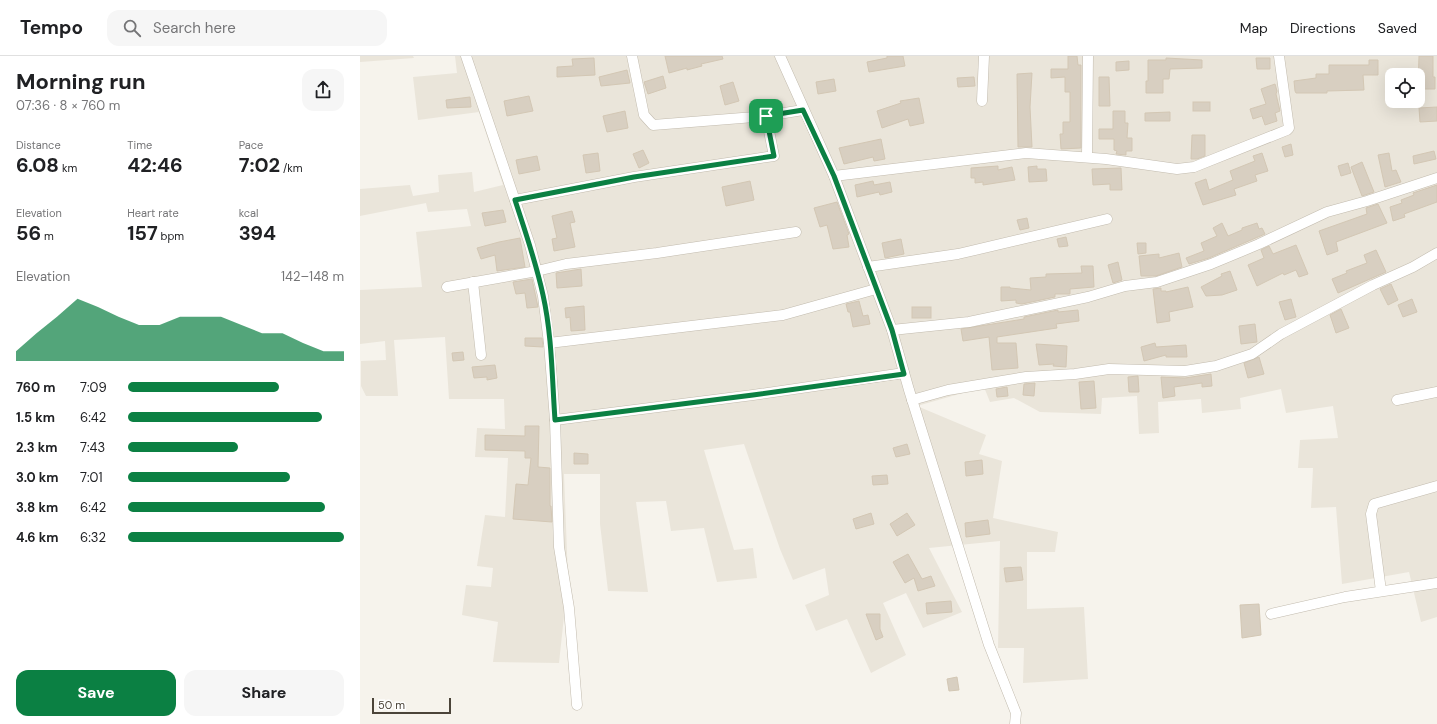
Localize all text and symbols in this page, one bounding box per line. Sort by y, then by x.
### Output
search box [107,10,387,46]
text: Tempo [20,15,83,40]
icon: search [121,17,143,39]
text: Search here [153,18,236,38]
text: Map [1240,19,1268,37]
text: Directions [1290,19,1356,37]
text: Saved [1378,19,1417,37]
text: Morning run [16,67,146,96]
map controls [1385,68,1425,108]
button: locate [1385,68,1425,108]
button: share [302,69,344,111]
text: 07:36 · 8 × 760 m [16,97,120,114]
pin [749,99,783,133]
icon: arrive [755,105,777,127]
text: Distance [16,138,61,152]
text: Time [127,138,152,152]
text: Pace [239,138,263,152]
text: 6.08 [16,152,59,178]
text: 42:46 [127,152,183,178]
text: 7:02 [239,152,280,178]
text: km [59,161,77,175]
text: /km [280,161,303,175]
text: Elevation [16,206,62,220]
text: Heart rate [127,206,179,220]
text: kcal [239,206,259,220]
text: 56 [16,220,41,246]
text: 157 [127,220,158,246]
text: 394 [239,220,276,246]
text: m [41,229,54,243]
text: bpm [158,229,184,243]
text: Elevation [16,268,70,285]
text: 142–148 m [281,268,344,285]
text: 760 m [16,379,56,396]
text: 7:09 [80,379,107,396]
text: 1.5 km [16,409,55,426]
text: 6:42 [80,409,106,426]
text: 2.3 km [16,439,57,456]
text: 7:43 [80,439,105,456]
text: 3.0 km [16,469,59,486]
text: 7:01 [80,469,103,486]
text: 3.8 km [16,499,58,516]
text: 6:42 [80,499,106,516]
text: 4.6 km [16,529,58,546]
text: 6:32 [80,529,106,546]
button: Save [16,670,176,716]
button: Share [184,670,344,716]
scale bar [372,696,451,715]
text: 50 m [378,698,405,712]

